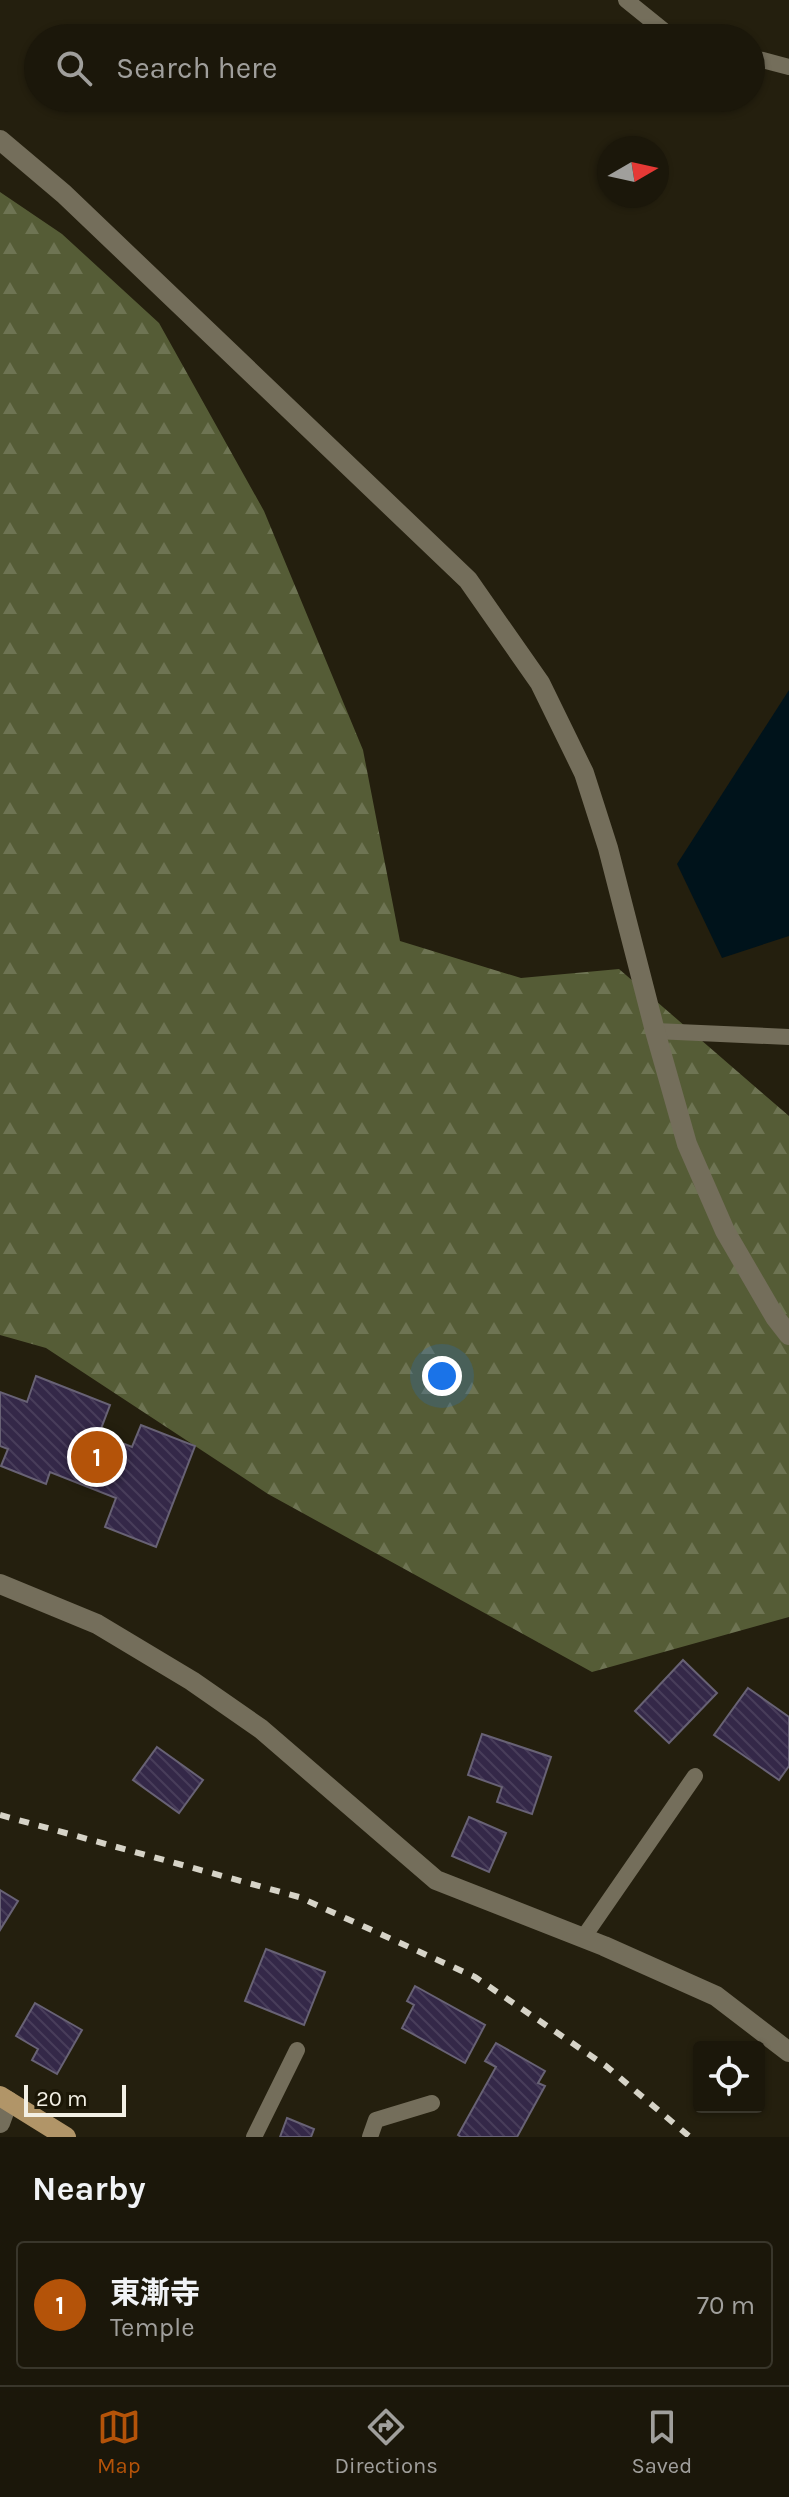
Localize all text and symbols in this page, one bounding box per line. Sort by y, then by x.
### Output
search box [24,24,765,112]
icon: search [52,46,96,90]
text: Search here [116,50,277,86]
north arrow [597,136,669,208]
your location [422,1356,462,1396]
pin: 1 [71,1427,123,1487]
map controls [693,2041,765,2113]
button: locate [693,2041,765,2113]
scale bar [24,2081,126,2117]
text: 20 m [36,2086,88,2112]
text: Nearby [32,2169,146,2209]
text: 東漸寺 [110,2275,200,2311]
text: 1 [55,2290,65,2321]
text: 70 m [697,2290,755,2321]
text: Temple [110,2312,195,2343]
tab: Map [97,2405,141,2479]
tab: Directions [334,2405,438,2479]
tab: Saved [631,2405,692,2479]

